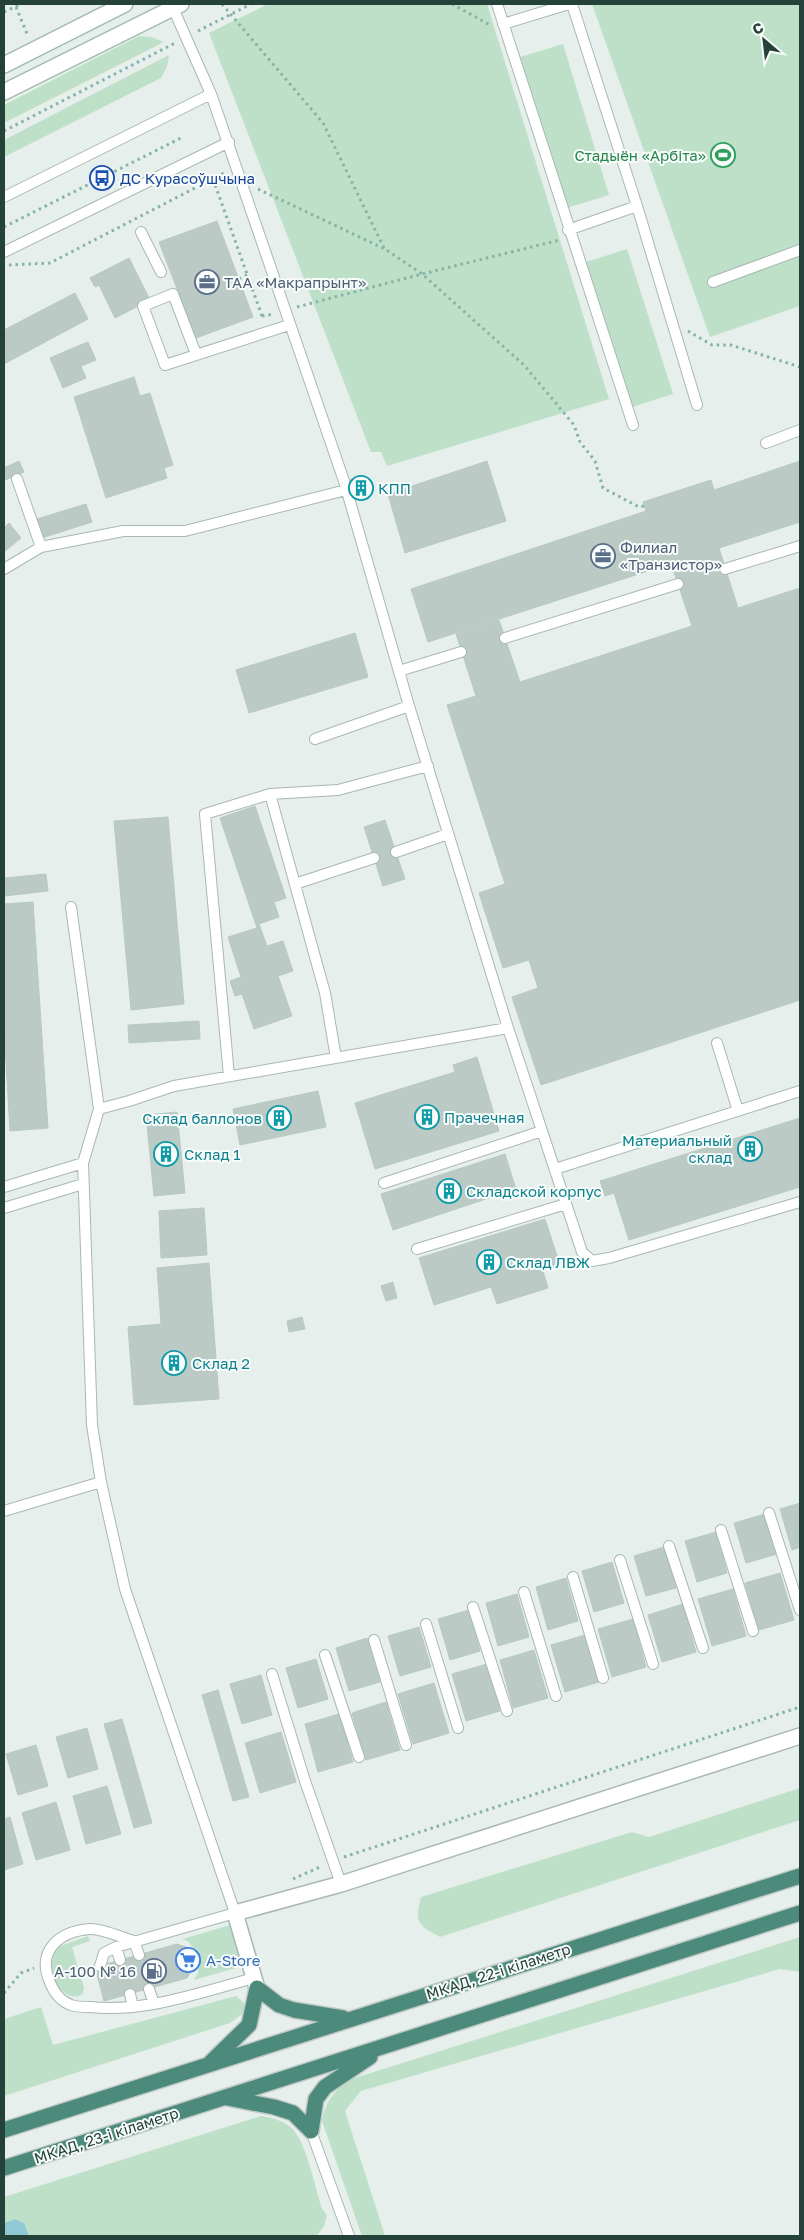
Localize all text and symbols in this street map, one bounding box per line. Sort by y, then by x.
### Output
north arrow [739,15,789,65]
text: С [749,18,766,38]
sports icon: Стадыён «Арбіта» [710,142,736,168]
place label: Стадыён «Арбіта» [574,146,706,164]
bus stop icon: ДС Курасоўшчына [89,165,115,191]
place label: ДС Курасоўшчына [120,169,255,187]
office icon: ТАА «Макрапрынт» [194,269,220,295]
place label: ТАА «Макрапрынт» [224,273,366,291]
building icon: КПП [348,475,374,501]
place label: КПП [378,479,411,497]
place label: Филиал «Транзистор» [620,538,722,573]
office icon: Филиал «Транзистор» [590,543,616,569]
building icon: Прачечная [414,1104,440,1130]
building icon: Склад баллонов [266,1105,292,1131]
place label: Прачечная [444,1108,524,1126]
place label: Склад баллонов [142,1109,262,1127]
place label: Материальный склад [622,1131,732,1166]
building icon: Материальный склад [737,1136,763,1162]
building icon: Склад 1 [153,1141,179,1167]
place label: Склад 1 [184,1145,240,1163]
building icon: Складской корпус [436,1178,462,1204]
place label: Складской корпус [466,1182,602,1200]
building icon: Склад ЛВЖ [476,1249,502,1275]
place label: Склад ЛВЖ [506,1253,590,1271]
building icon: Склад 2 [161,1350,187,1376]
place label: Склад 2 [192,1354,250,1372]
street label: МКАД, 22-і кіламетр [424,1939,572,2003]
supermarket icon: A-Store [175,1947,201,1973]
place label: A-Store [206,1951,261,1969]
fuel station icon: А-100 № 16 [141,1958,167,1984]
place label: А-100 № 16 [54,1962,136,1980]
street label: МКАД, 23-і кіламетр [32,2103,180,2167]

